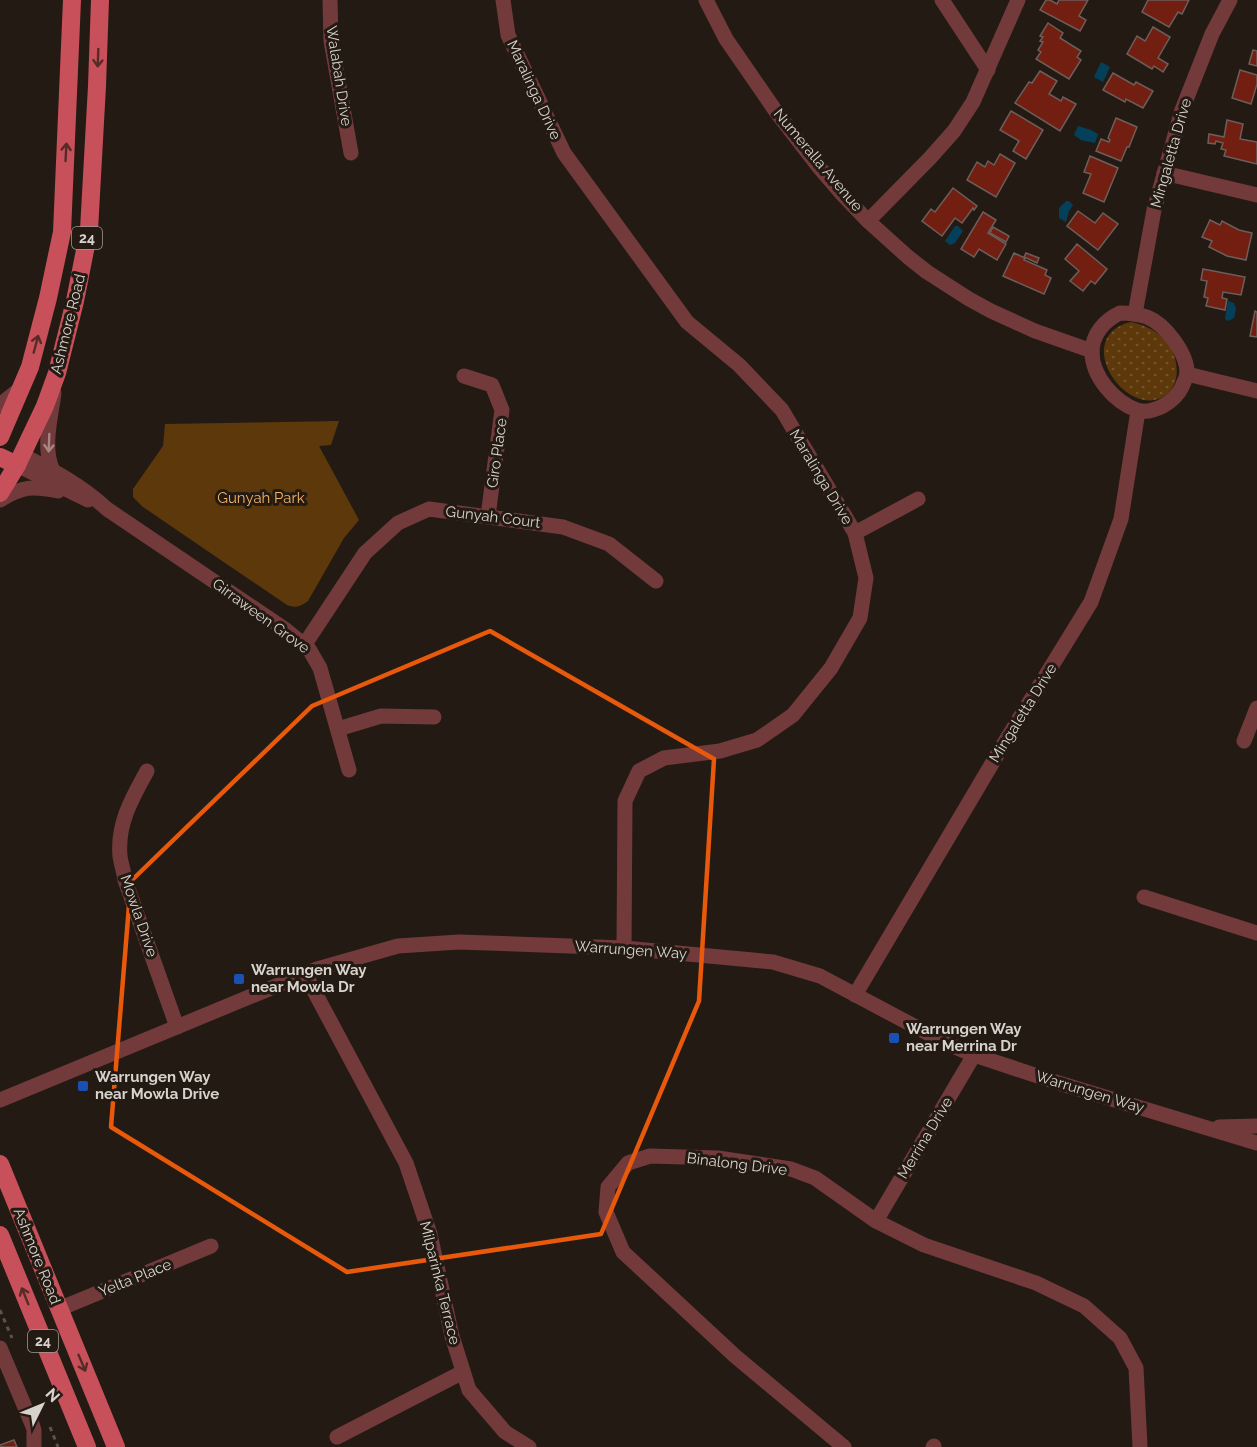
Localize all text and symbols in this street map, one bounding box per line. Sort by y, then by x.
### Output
street label: Walabah Drive [322,25,356,128]
street label: Maralinga Drive [503,37,565,143]
one-way arrow [92,48,103,68]
street label: Mingaletta Drive [1147,96,1195,210]
street label: Numeralla Avenue [770,105,866,215]
one-way arrow [60,142,71,162]
road number: 24 [72,227,102,249]
street label: Ashmore Road [47,272,89,376]
one-way arrow [31,335,42,354]
street label: Giro Place [483,417,511,489]
street label: Maralinga Drive [786,426,857,528]
one-way arrow [43,433,55,452]
park label: Gunyah Park [217,489,305,507]
street label: Gunyah Court [445,502,541,532]
street label: Girraween Grove [209,575,313,657]
street label: Mingaletta Drive [985,660,1061,766]
street label: Mowla Drive [117,873,162,960]
street label: Warrungen Way [574,937,688,963]
place label: Warrungen Way near Mowla Dr [251,961,367,996]
marker: Warrungen Way near Mowla Dr [232,972,246,986]
place label: Warrungen Way near Merrina Dr [906,1020,1022,1055]
marker: Warrungen Way near Merrina Dr [887,1031,901,1045]
street label: Warrungen Way [1034,1067,1146,1117]
place label: Warrungen Way near Mowla Drive [95,1068,219,1103]
marker: Warrungen Way near Mowla Drive [76,1079,90,1093]
street label: Merrina Drive [894,1094,957,1182]
street label: Binalong Drive [686,1149,788,1179]
street label: Ashmore Road [9,1205,65,1307]
street label: Milparinka Terrace [416,1219,464,1347]
street label: Yelta Place [96,1255,174,1301]
one-way arrow [19,1287,30,1305]
road number: 24 [28,1330,58,1352]
one-way arrow [77,1354,88,1372]
north arrow [12,1375,72,1435]
text: N [41,1384,64,1406]

